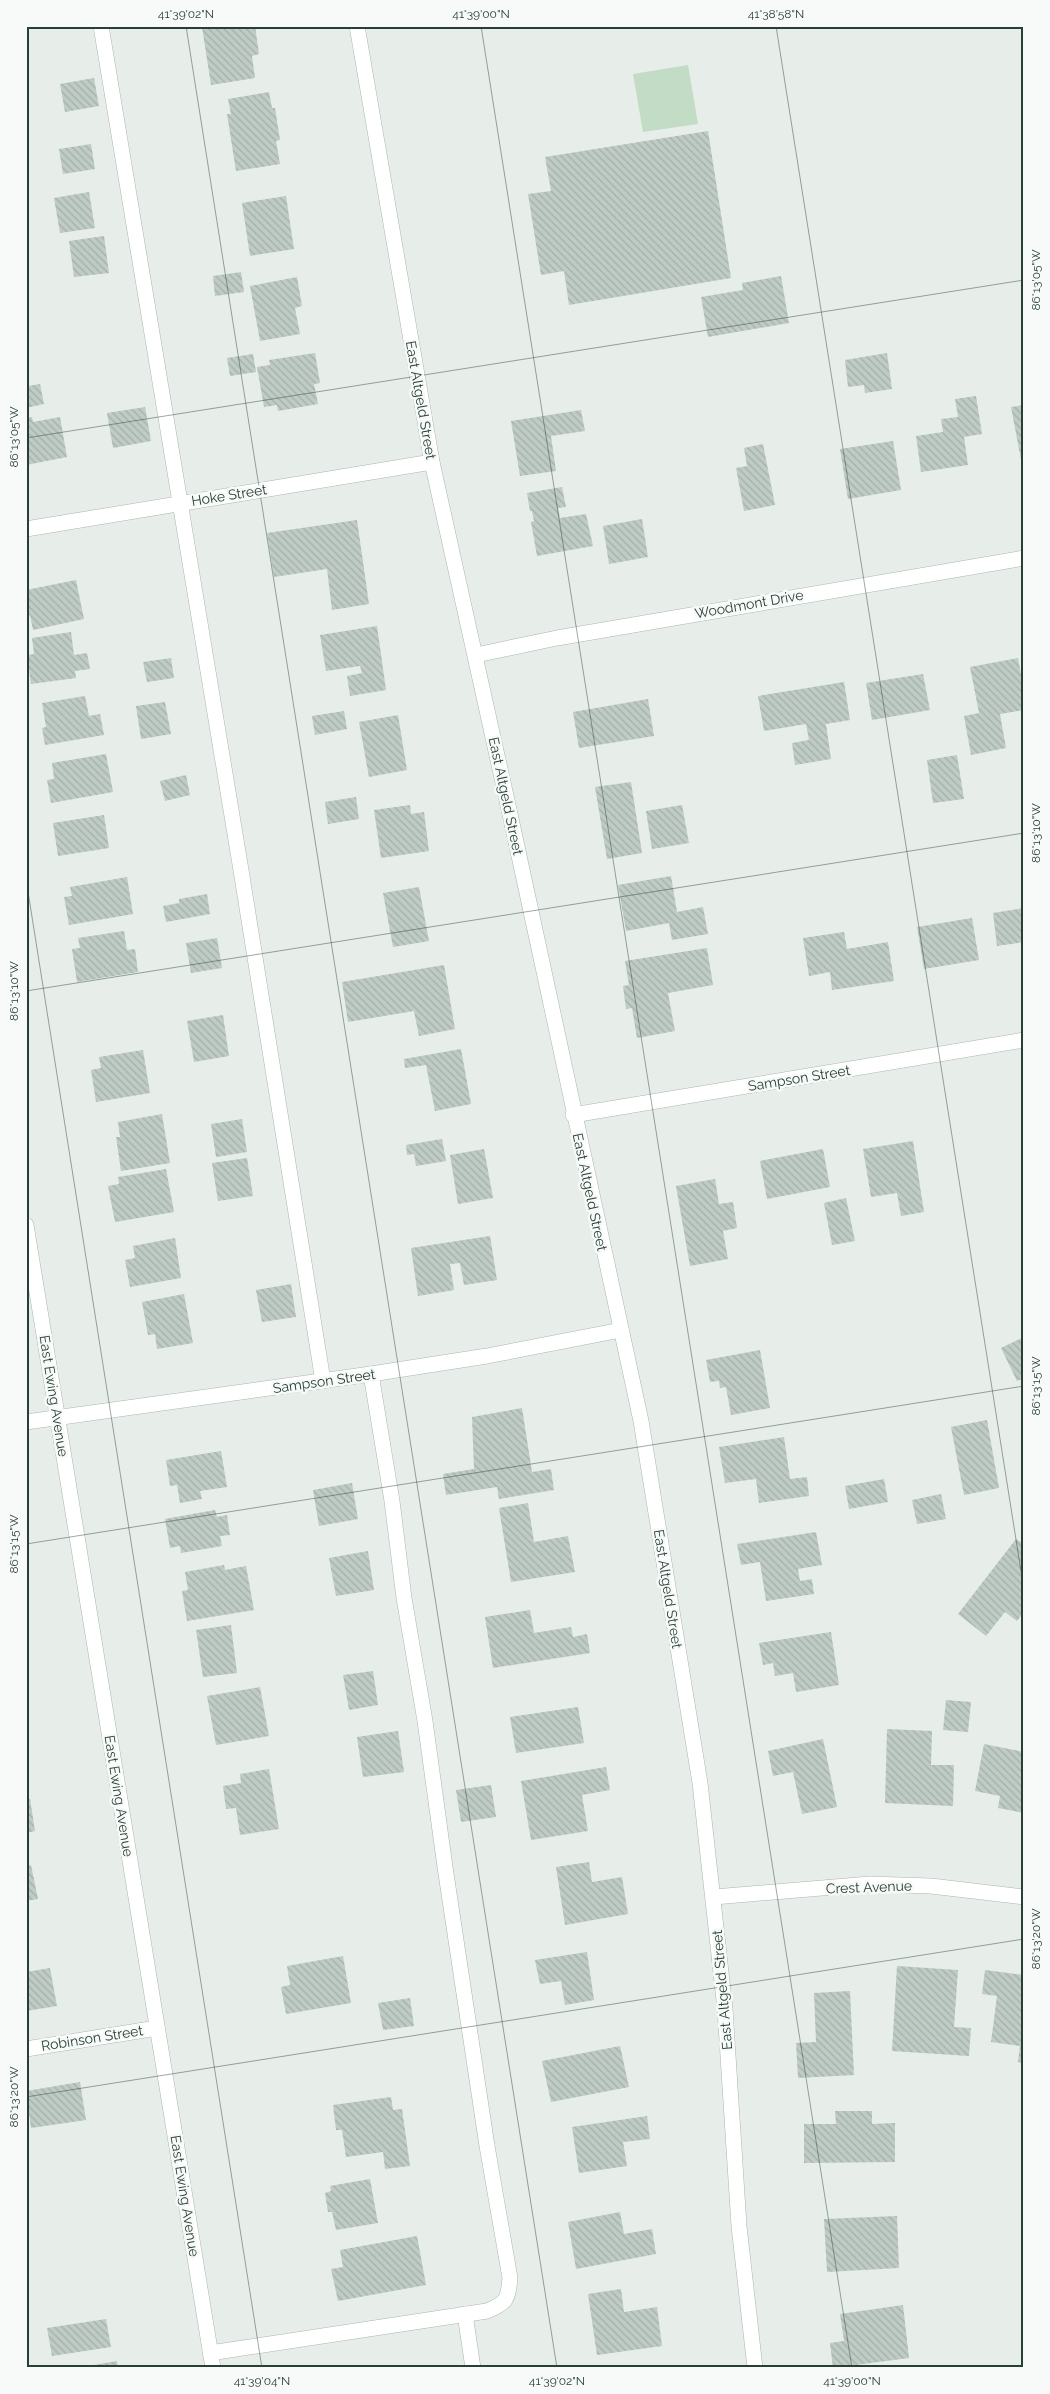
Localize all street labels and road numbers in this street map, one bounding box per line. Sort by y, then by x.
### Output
street label: East Altgeld Street [403,339,439,461]
street label: Hoke Street [190,481,268,509]
street label: Woodmont Drive [693,587,805,621]
street label: East Altgeld Street [486,735,526,857]
street label: Sampson Street [747,1062,852,1094]
street label: East Altgeld Street [570,1131,610,1253]
street label: East Ewing Avenue [36,1334,72,1458]
street label: Sampson Street [272,1366,377,1396]
street label: East Altgeld Street [651,1528,685,1650]
street label: East Ewing Avenue [101,1734,137,1858]
street label: Crest Avenue [826,1878,912,1896]
street label: East Altgeld Street [709,1929,735,2051]
street label: Robinson Street [40,2022,144,2054]
street label: East Ewing Avenue [167,2134,203,2258]

